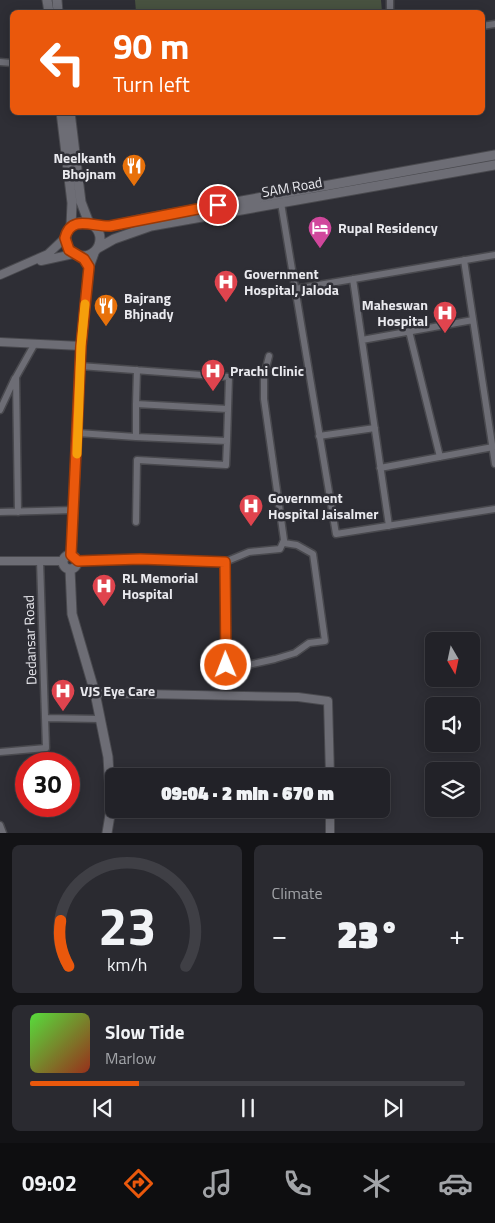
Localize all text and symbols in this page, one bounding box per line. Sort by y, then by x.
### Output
text: 90 m [113,19,189,73]
icon: left [30,30,95,95]
text: Turn left [113,67,190,101]
place label: Neelkanth Bhojnam [53,147,116,184]
restaurant icon: Neelkanth Bhojnam [121,153,147,187]
street label: SAM Road [260,171,324,202]
pin [197,184,239,226]
icon: arrive [204,191,232,219]
hotel icon: Rupal Residency [307,215,333,249]
place label: Rupal Residency [338,217,438,238]
place label: Government Hospital, Jaloda [244,263,339,300]
hospital icon: Government Hospital, Jaloda [213,269,239,303]
place label: Bajrang Bhjnady [124,287,173,324]
restaurant icon: Bajrang Bhjnady [93,293,119,327]
place label: Maheswan Hospital [362,294,428,331]
hospital icon: Maheswan Hospital [432,300,458,334]
hospital icon: Prachi Clinic [200,358,226,392]
place label: Prachi Clinic [230,360,304,381]
place label: Government Hospital Jaisalmer [268,487,378,524]
hospital icon: Government Hospital Jaisalmer [238,493,264,527]
place label: RL Memorial Hospital [122,567,198,604]
hospital icon: RL Memorial Hospital [91,573,117,607]
street label: Dedansar Road [17,595,42,685]
north arrow [425,632,480,688]
map controls [425,632,480,817]
position arrow [199,638,251,690]
hospital icon: VJS Eye Care [50,678,76,712]
place label: VJS Eye Care [80,680,155,701]
button: sound [425,697,480,752]
speed limit sign: 30 [15,752,80,817]
button: layers [425,762,480,817]
text: 09:04 · 2 min · 670 m [161,778,334,807]
text: Climate [272,881,323,905]
text: 23 [98,886,156,965]
text: 23° [337,905,400,963]
text: − [272,913,287,956]
text: + [449,913,465,956]
text: km/h [107,951,147,978]
text: Slow Tide [105,1017,184,1046]
text: Marlow [105,1046,156,1070]
icon: previous [89,1094,117,1122]
icon: pause [234,1094,262,1122]
icon: next [379,1094,407,1122]
text: 09:02 [22,1166,77,1200]
icon: directions [121,1166,156,1201]
icon: music [200,1166,235,1201]
icon: phone [280,1166,315,1201]
icon: climate [359,1166,394,1201]
icon: car [438,1166,473,1201]

